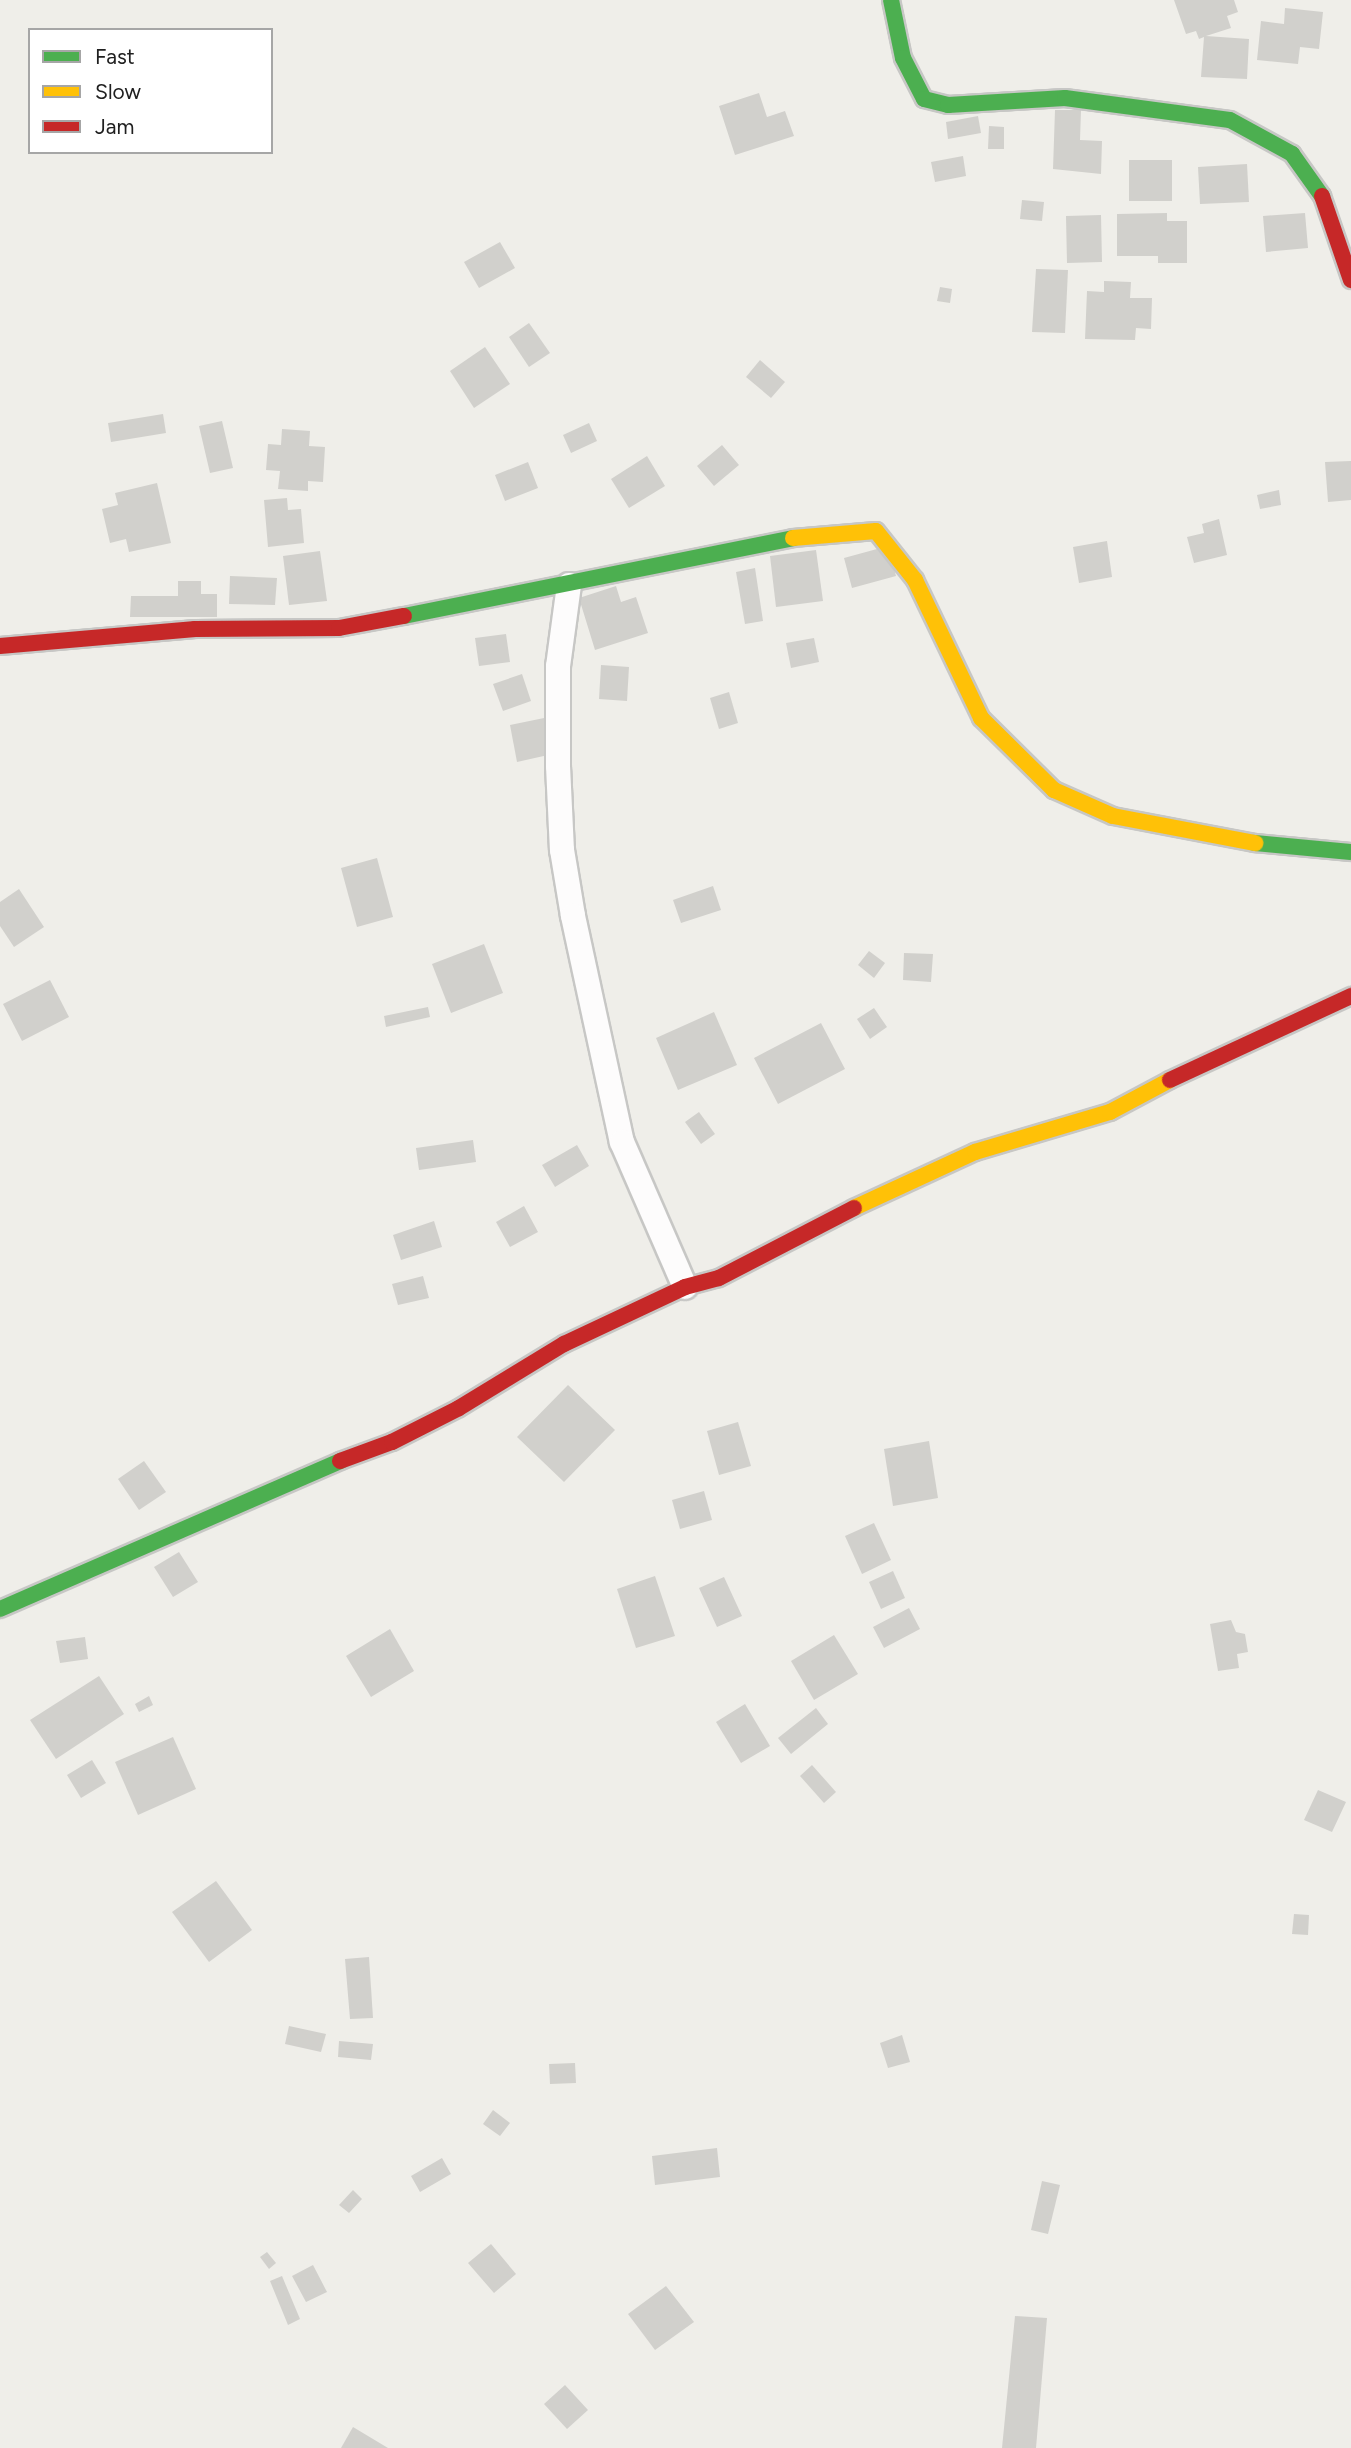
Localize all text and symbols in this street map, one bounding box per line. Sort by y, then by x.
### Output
legend [28,28,273,154]
text: Fast [95,44,135,69]
text: Slow [95,79,141,104]
text: Jam [95,114,134,139]

